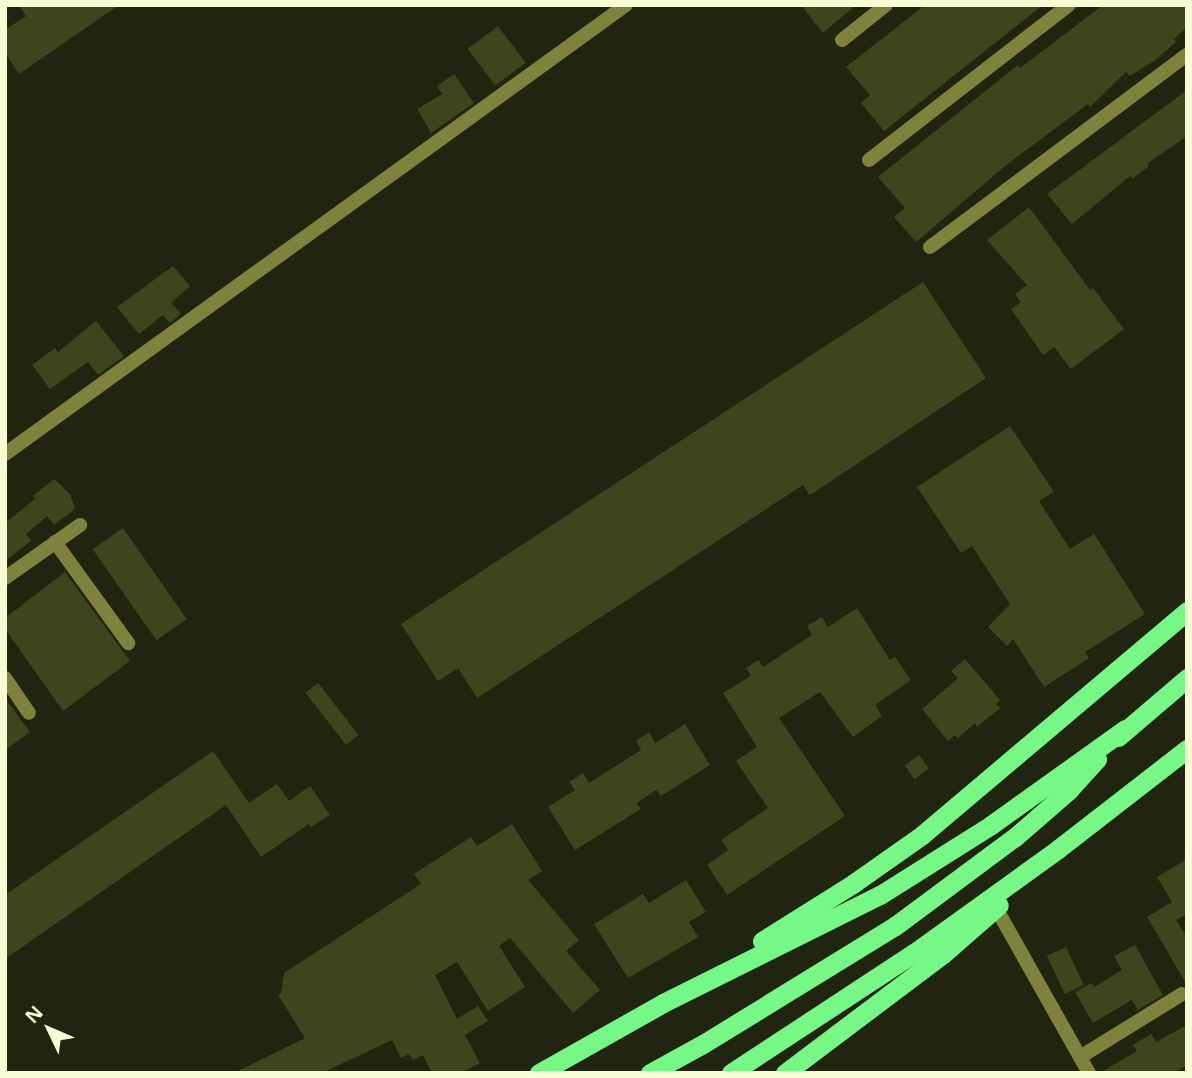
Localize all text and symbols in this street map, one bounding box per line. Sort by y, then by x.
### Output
north arrow [14,994,84,1064]
text: N [19,1000,49,1029]

